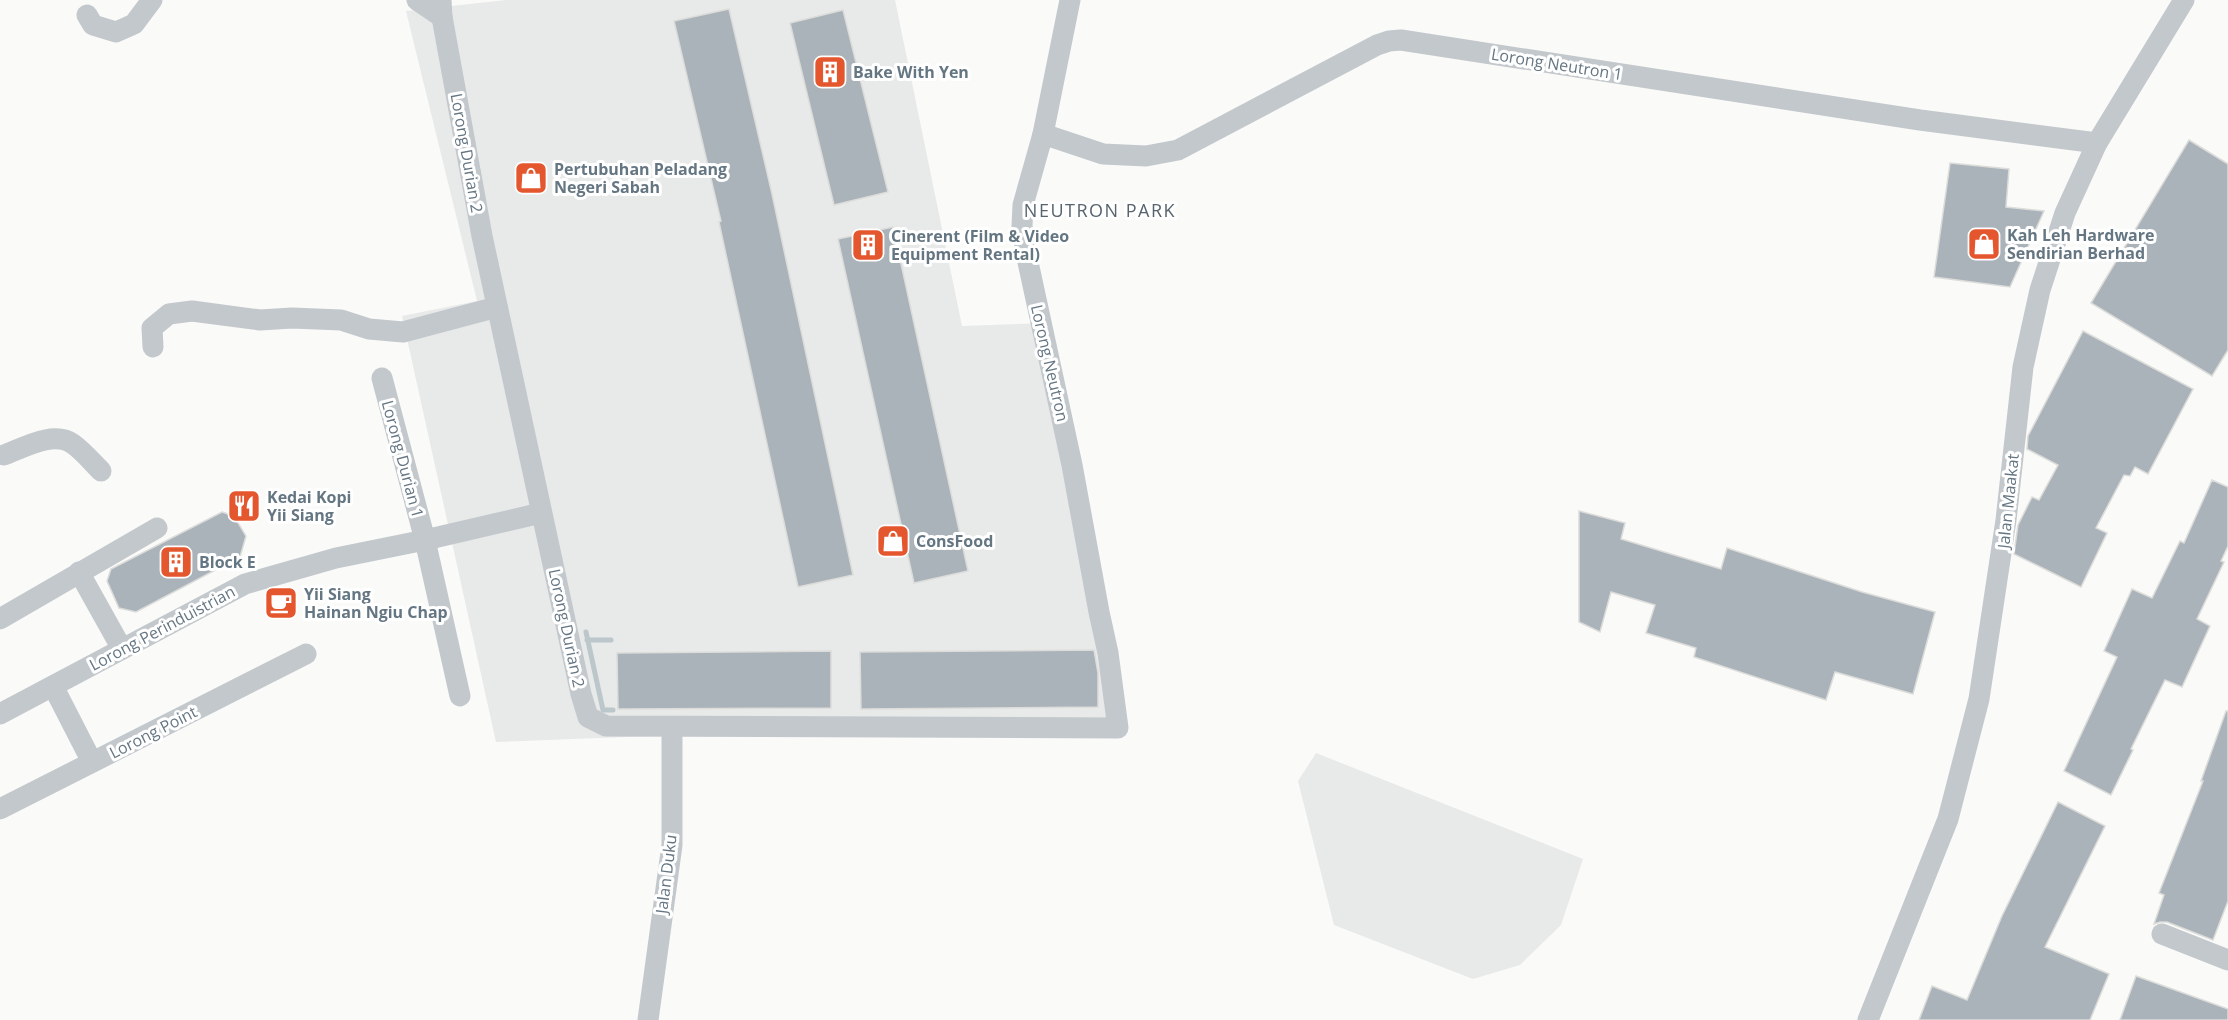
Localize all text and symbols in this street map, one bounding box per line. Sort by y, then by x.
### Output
street label: Lorong Neutron 1 [1490,43,1624,85]
building icon: Bake With Yen [812,54,848,90]
place label: Bake With Yen [853,61,969,83]
street label: Lorong Durian 2 [446,92,488,214]
place label: Pertubuhan Peladang Negeri Sabah [554,158,727,198]
shop icon: Pertubuhan Peladang Negeri Sabah [513,160,549,196]
district label: NEUTRON PARK [1024,198,1176,222]
place label: Kah Leh Hardware Sendirian Berhad [2007,224,2155,264]
place label: Cinerent (Film & Video Equipment Rental) [891,225,1069,265]
shop icon: Kah Leh Hardware Sendirian Berhad [1966,226,2002,262]
building icon: Cinerent (Film & Video Equipment Rental) [850,227,886,263]
street label: Lorong Neutron [1026,302,1074,424]
street label: Lorong Durian 1 [377,398,429,520]
street label: Jalan Maakat [1992,452,2024,552]
place label: Kedai Kopi Yii Siang [267,486,351,526]
restaurant icon: Kedai Kopi Yii Siang [226,488,262,524]
shop icon: ConsFood [875,523,911,559]
place label: ConsFood [916,530,993,552]
building icon: Block E [158,544,194,580]
place label: Block E [199,551,256,573]
street label: Lorong Durian 2 [544,567,590,689]
street label: Lorong Perinduistrian [85,580,239,676]
place label: Yii Siang Hainan Ngiu Chap [304,583,448,623]
cafe icon: Yii Siang Hainan Ngiu Chap [263,585,299,621]
street label: Lorong Point [105,700,201,764]
street label: Jalan Duku [650,833,682,917]

